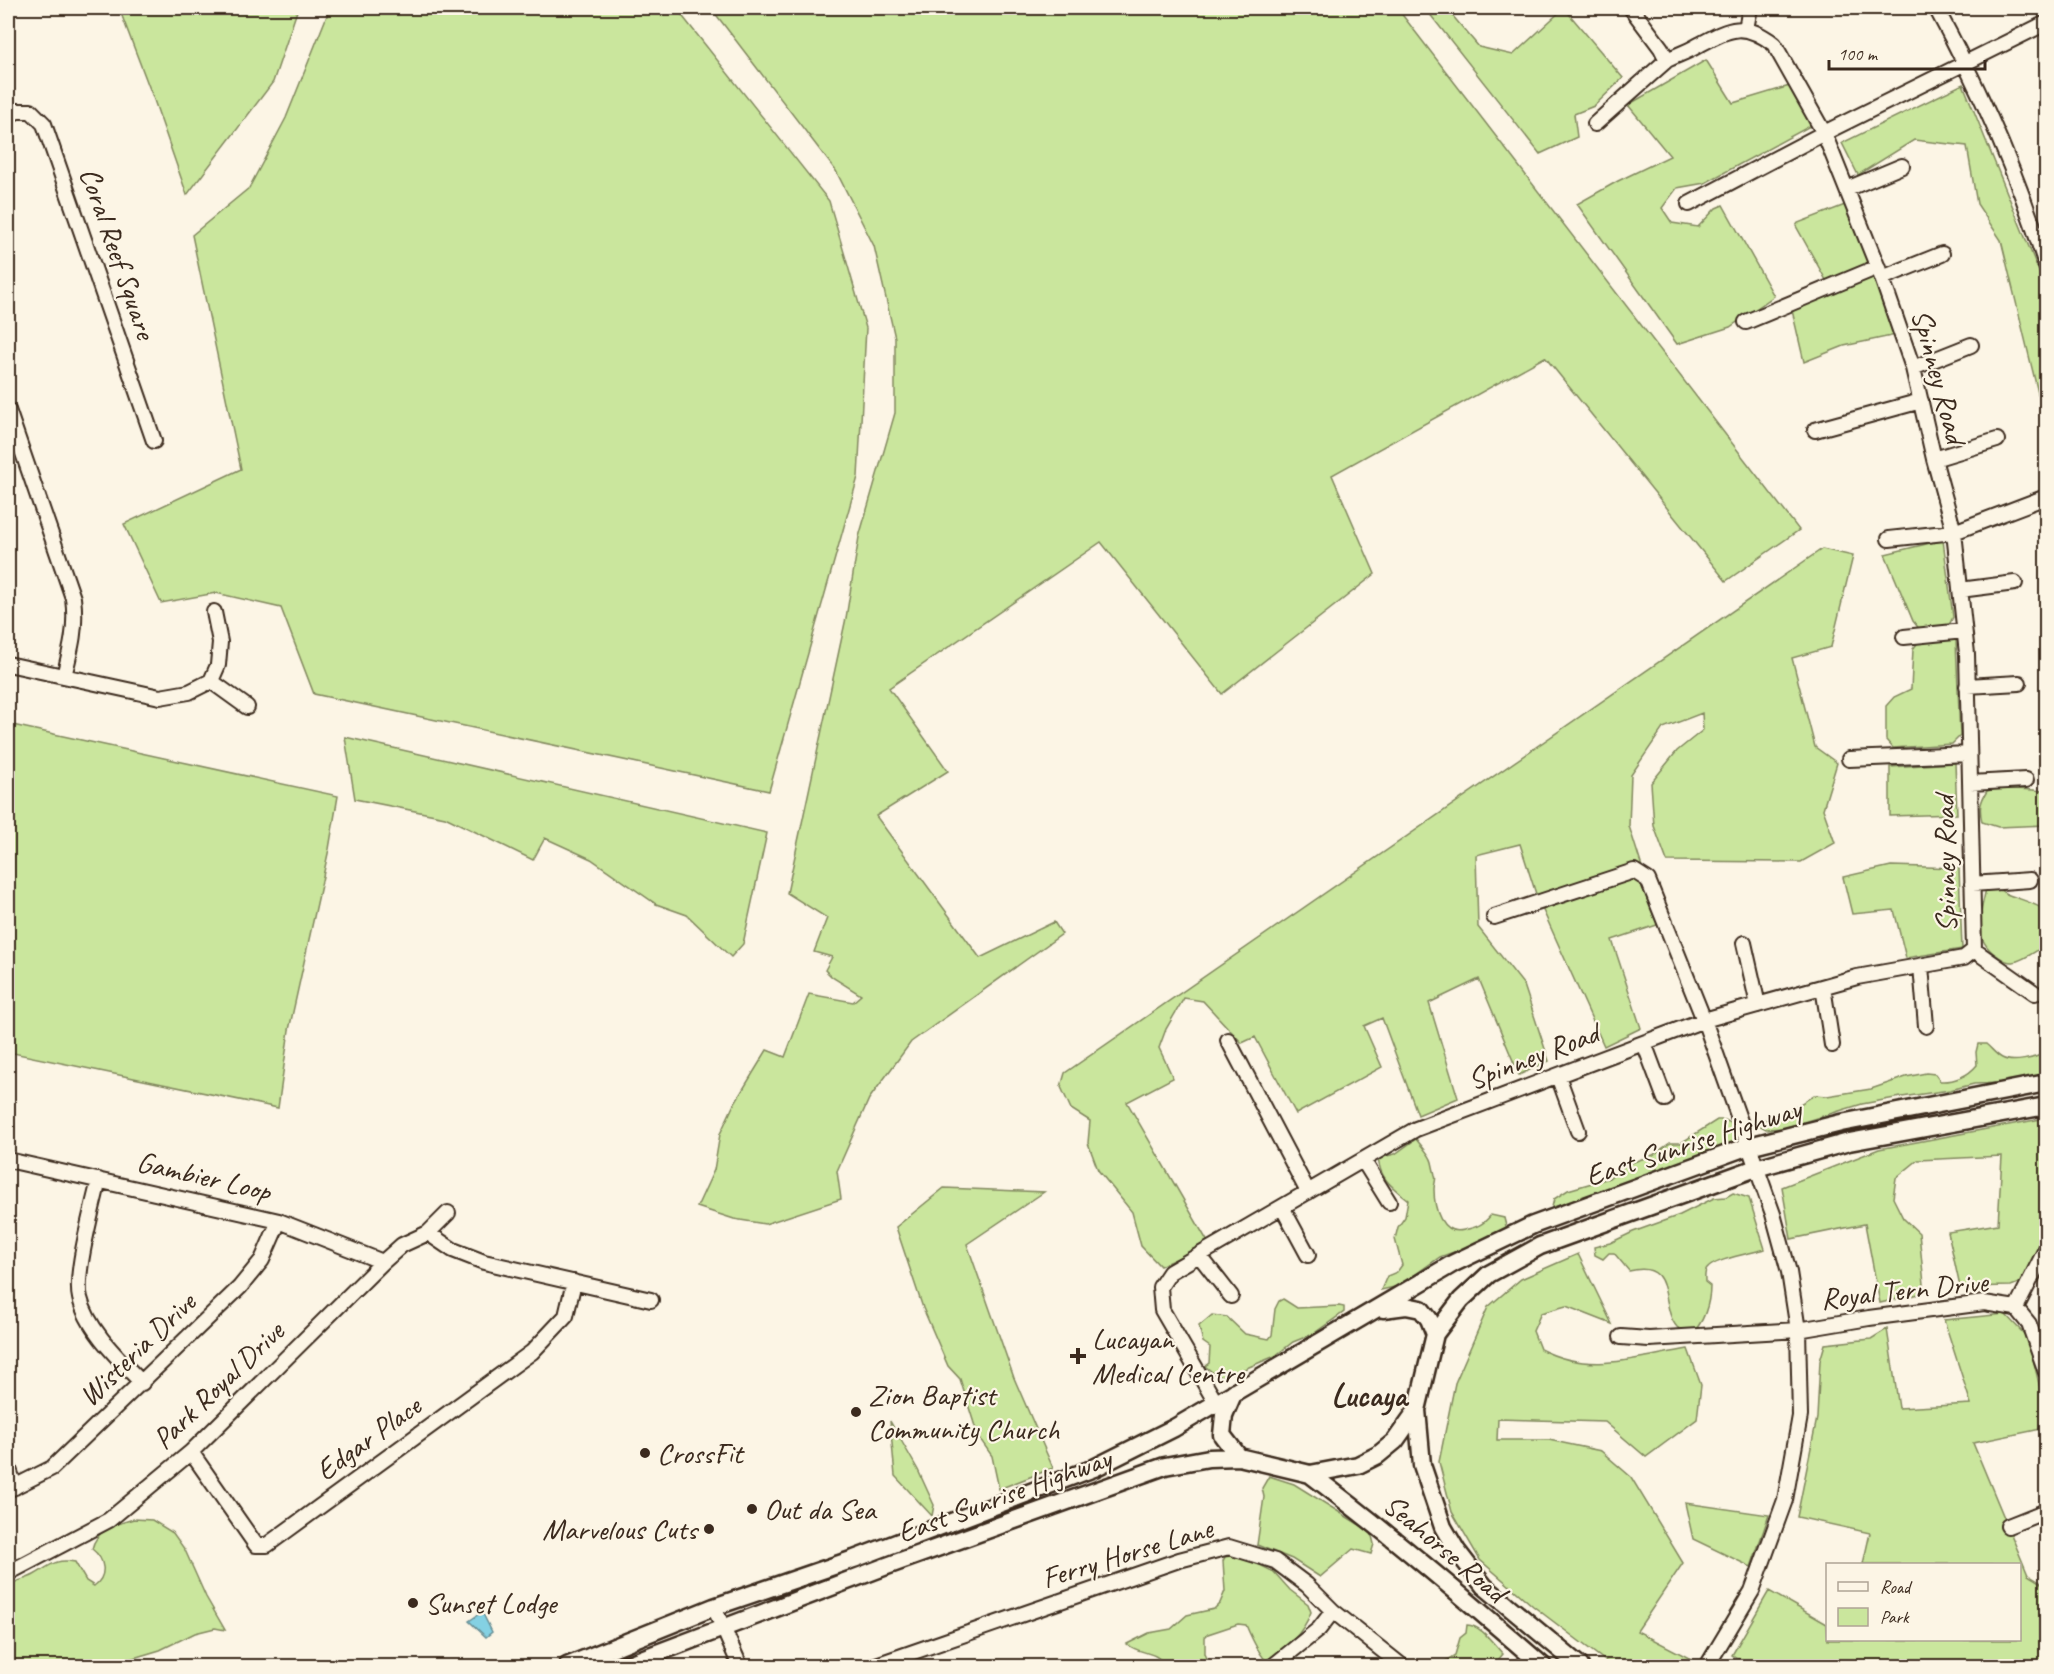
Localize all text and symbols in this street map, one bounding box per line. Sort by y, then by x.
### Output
scale bar [1829,33,1985,71]
text: 100 m [1838,43,1879,65]
street label: Coral Reef Square [71,162,166,346]
street label: Spinney Road [1903,305,1976,451]
street label: Spinney Road [1925,791,1965,933]
street label: Spinney Road [1462,1012,1608,1098]
street label: East Sunrise Highway [1580,1088,1808,1195]
street label: Gambier Loop [133,1142,276,1210]
street label: Royal Tern Drive [1819,1262,1992,1318]
street label: Wisteria Drive [70,1282,205,1414]
street label: Park Royal Drive [144,1311,293,1457]
place label: Lucayan Medical Centre [1092,1320,1246,1392]
marker: Lucayan Medical Centre [1069,1347,1087,1365]
district label: Lucaya [1331,1374,1410,1416]
place label: Zion Baptist Community Church [868,1376,1060,1448]
street label: Edgar Place [308,1386,430,1489]
marker: Zion Baptist Community Church [849,1405,863,1419]
place label: CrossFit [657,1434,746,1472]
street label: East Sunrise Highway [892,1438,1119,1551]
marker: CrossFit [638,1446,652,1460]
street label: Seahorse Road [1376,1486,1517,1613]
place label: Out da Sea [764,1490,878,1528]
marker: Out da Sea [745,1502,759,1516]
street label: Ferry Horse Lane [1037,1508,1219,1597]
place label: Marvelous Cuts [542,1510,700,1548]
marker: Marvelous Cuts [702,1522,716,1536]
legend [1826,1563,2021,1641]
text: Road [1880,1576,1913,1598]
place label: Sunset Lodge [425,1584,559,1622]
marker: Sunset Lodge [406,1596,420,1610]
text: Park [1880,1606,1910,1628]

